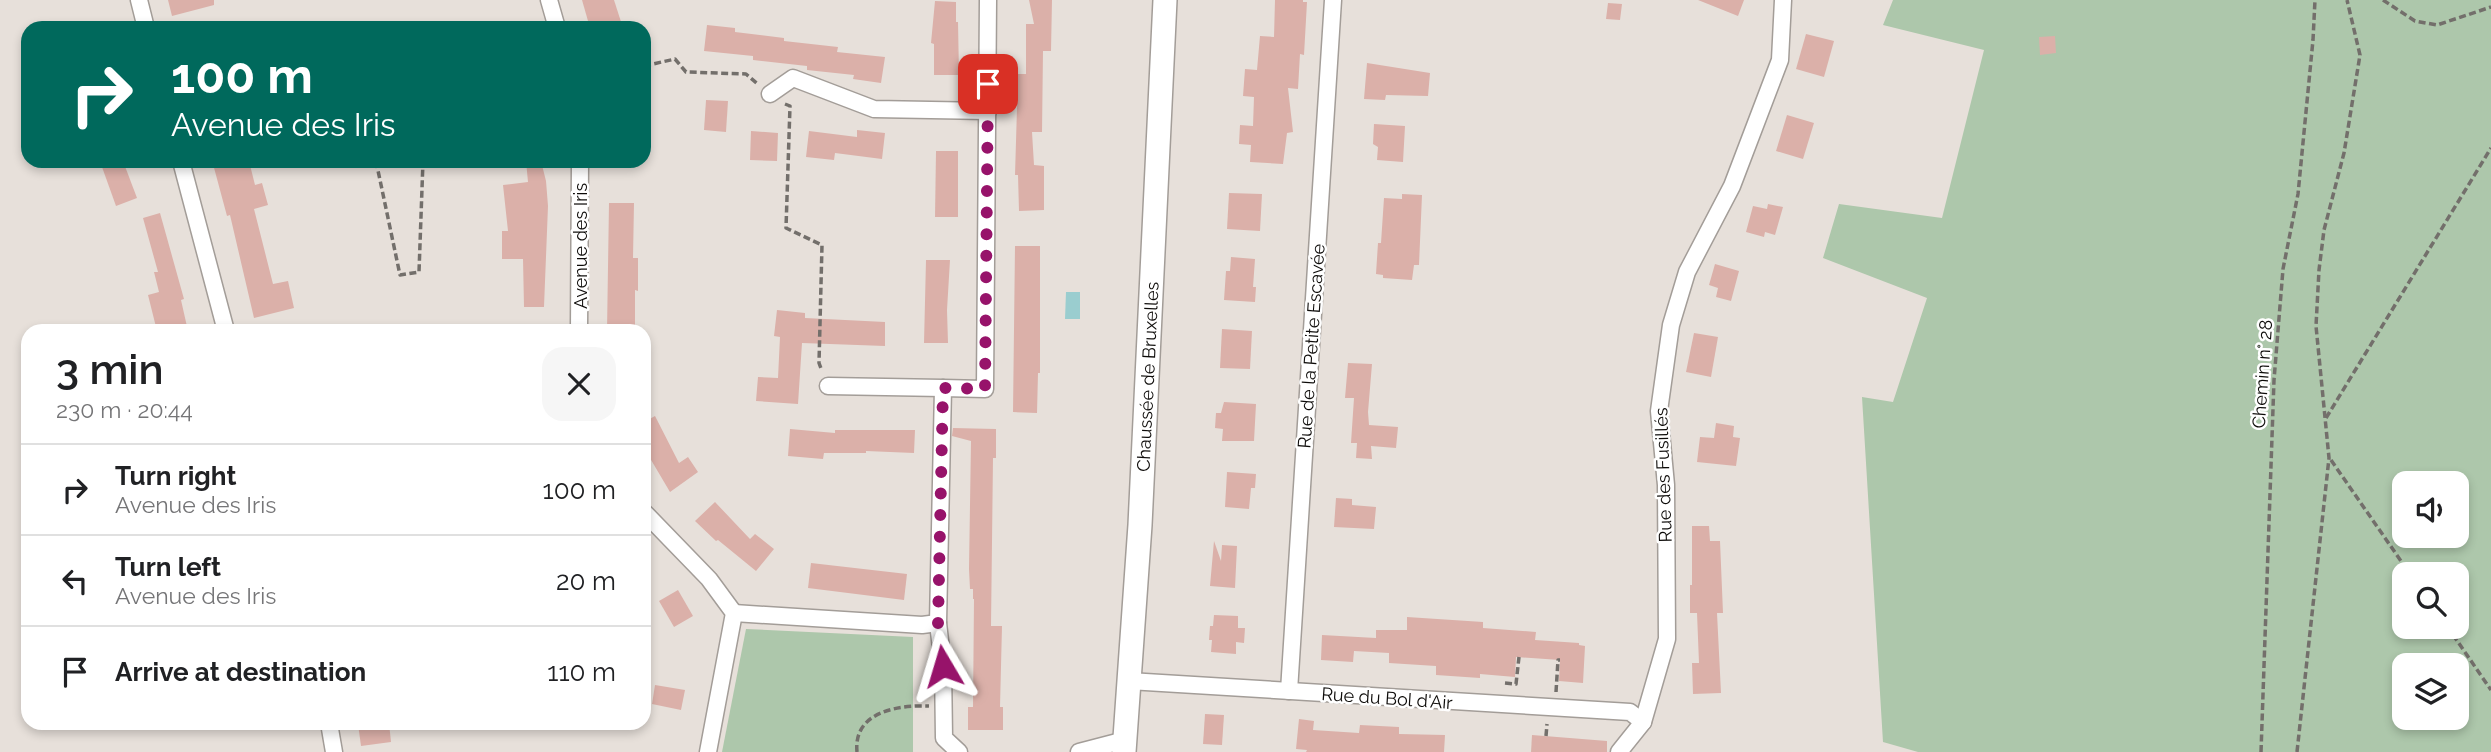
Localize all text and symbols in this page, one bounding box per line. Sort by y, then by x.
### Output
text: 100 m [171,47,313,104]
icon: right [56,49,147,140]
pin [958,54,1018,114]
icon: arrive [969,65,1007,103]
text: Avenue des Iris [171,106,395,143]
street label: Avenue des Iris [570,183,591,309]
street label: Rue de la Petite Escavée [1293,243,1329,449]
street label: Chaussée de Bruxelles [1132,281,1162,472]
street label: Chemin n° 28 [2248,319,2276,429]
text: 3 min [56,345,164,394]
button: close [542,347,616,421]
text: 230 m · 20:44 [56,396,193,423]
street label: Rue des Fusillés [1650,407,1676,543]
text: Turn right [115,461,236,491]
icon: right [56,471,94,509]
map controls [2392,471,2469,730]
button: sound [2392,471,2469,548]
text: 100 m [543,475,616,505]
text: Avenue des Iris [115,491,276,518]
text: Turn left [115,552,221,582]
icon: left [56,562,94,600]
button: search [2392,562,2469,639]
text: 20 m [556,566,616,596]
text: Avenue des Iris [115,582,276,609]
position arrow [906,629,980,703]
icon: arrive [56,653,94,691]
button: layers [2392,653,2469,730]
text: Arrive at destination [115,657,366,687]
text: 110 m [547,657,616,687]
street label: Rue du Bol d'Air [1321,683,1454,713]

